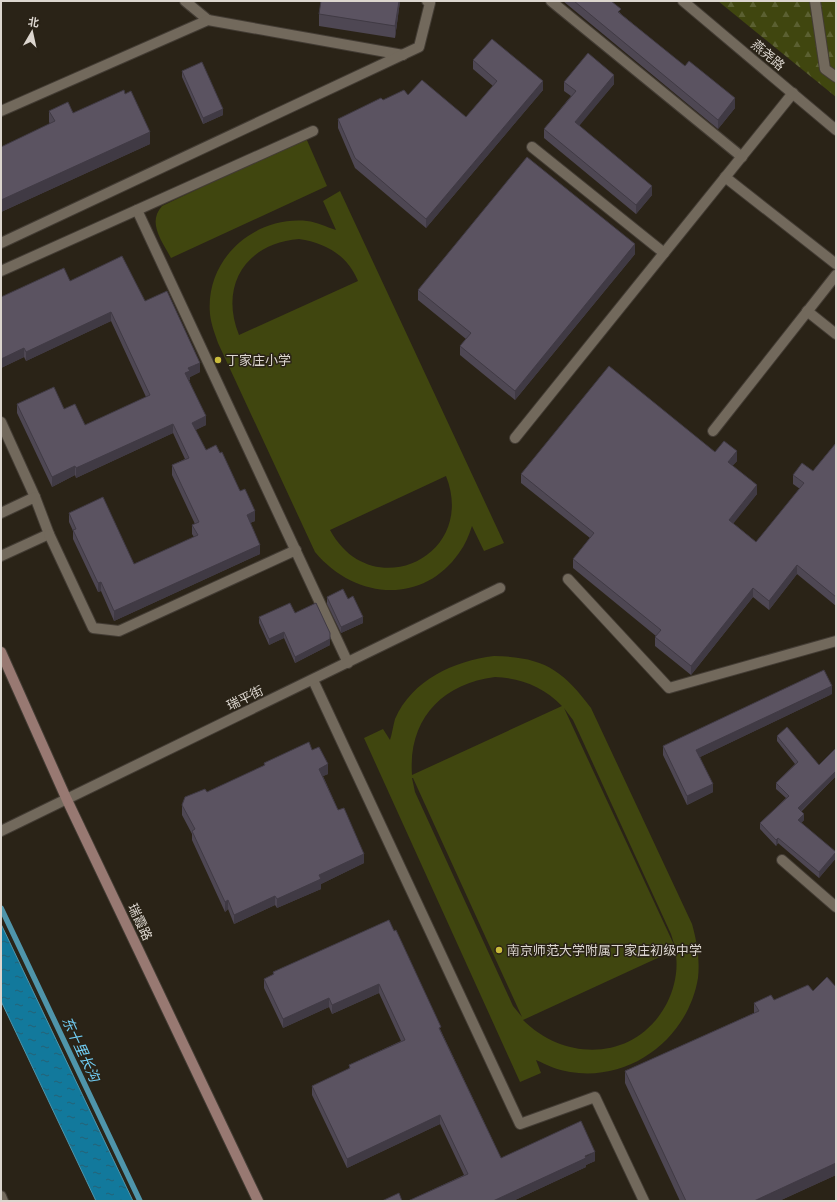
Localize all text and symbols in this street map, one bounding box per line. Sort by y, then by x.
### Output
north arrow [12,12,52,52]
text: 北 [27,15,40,29]
street label: 燕尧路 [748,37,788,73]
place label: 丁家庄小学 [226,353,291,368]
marker: 丁家庄小学 [213,355,223,365]
street label: 瑞平街 [224,683,266,713]
street label: 瑞霞路 [125,901,155,943]
place label: 南京师范大学附属丁家庄初级中学 [507,943,702,958]
marker: 南京师范大学附属丁家庄初级中学 [494,945,504,955]
water label: 东十里长沟 [59,1014,104,1086]

